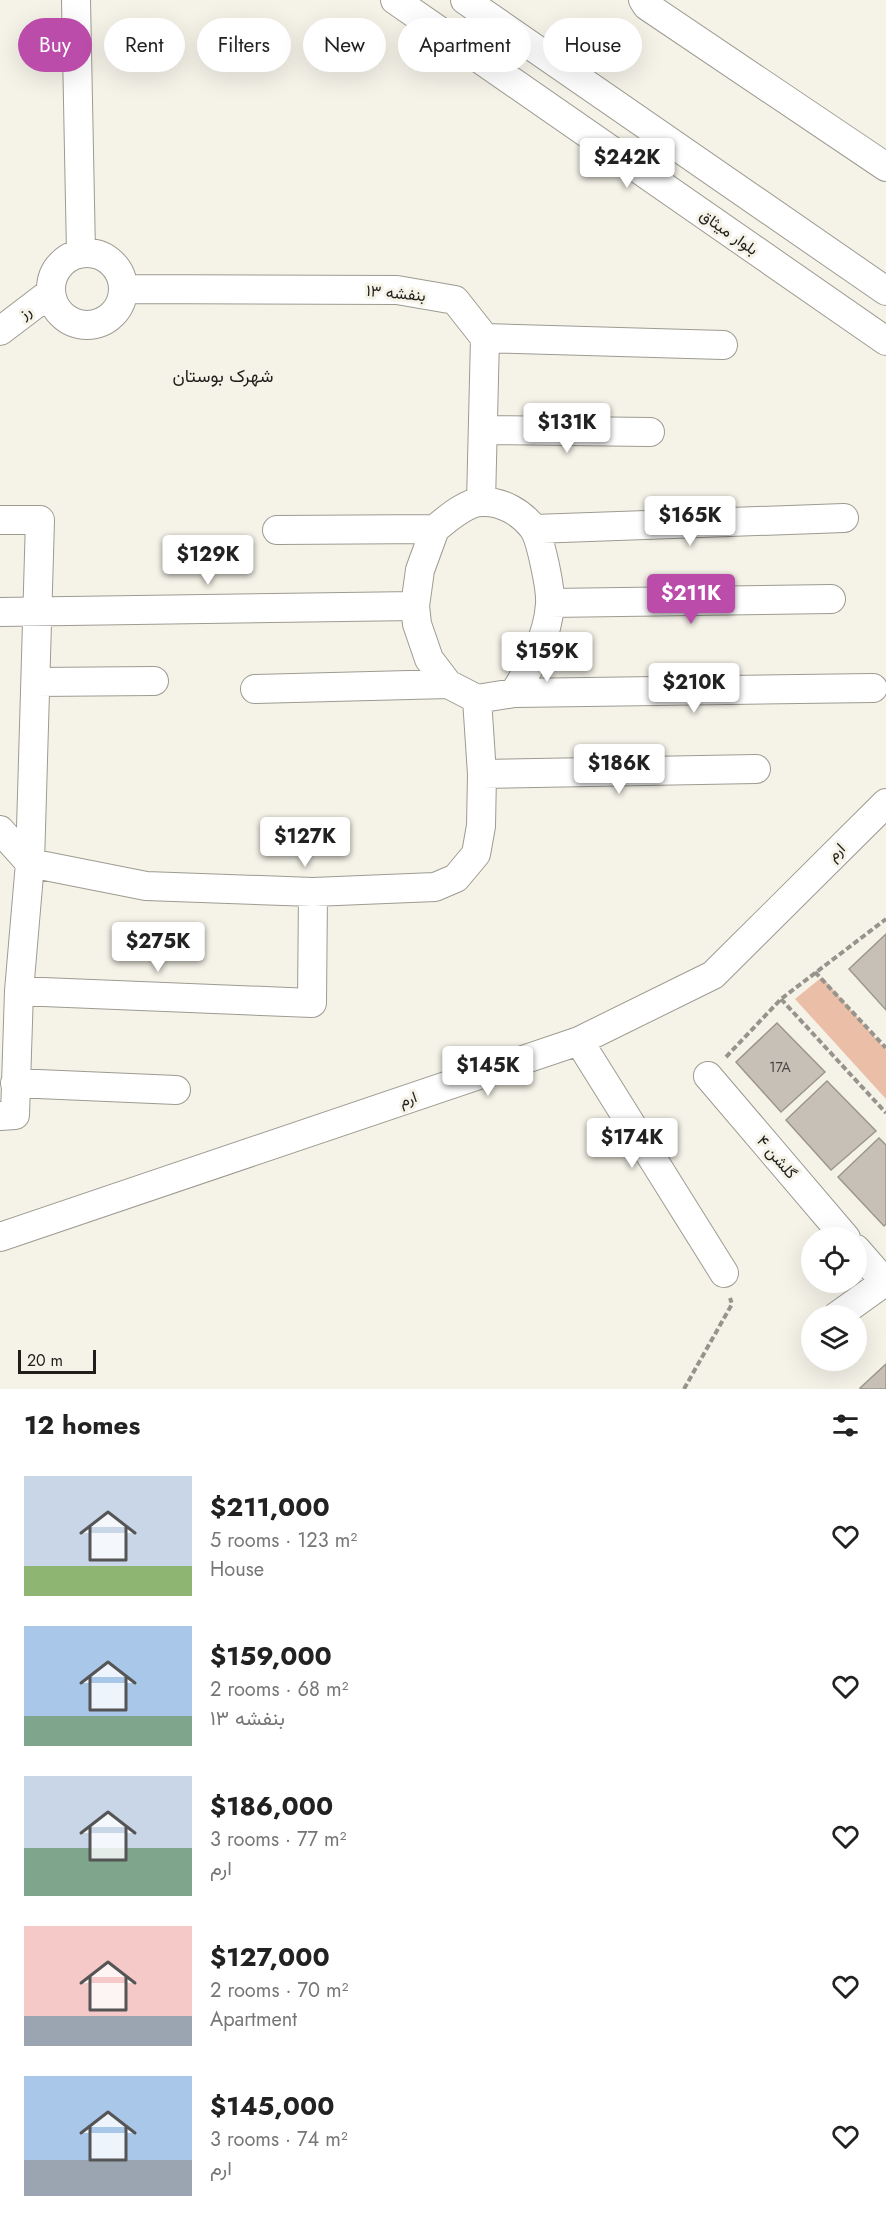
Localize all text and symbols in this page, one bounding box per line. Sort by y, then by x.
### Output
chip: Buy [18,18,92,72]
chip: Rent [104,18,185,72]
chip: Filters [197,18,291,72]
chip: New [303,18,386,72]
chip: Apartment [398,18,531,72]
chip: House [543,18,642,72]
pin: $242K [585,138,669,189]
text: $242K [594,143,660,172]
street label: بلوار میثاق [695,203,763,261]
street label: بنفشه ۱۳ [365,279,427,307]
street label: رز [13,300,36,325]
district label: شهرک بوستان [173,363,273,389]
pin: $131K [525,403,609,454]
text: $131K [537,408,597,437]
pin: $165K [648,496,732,547]
text: $165K [659,501,721,530]
pin: $129K [166,535,250,586]
text: $129K [176,540,240,569]
pin: $211K [649,574,733,625]
text: $211K [661,579,721,608]
pin: $159K [505,632,589,683]
text: $159K [516,637,578,666]
pin: $210K [652,663,736,714]
text: $210K [663,668,725,697]
pin: $186K [577,744,661,795]
text: $186K [588,749,650,778]
pin: $127K [263,817,347,868]
text: $127K [274,822,336,851]
street label: ارم [822,838,850,866]
pin: $275K [116,922,200,973]
text: $275K [126,927,190,956]
pin: $145K [446,1046,530,1097]
text: $145K [456,1051,520,1080]
house number: 17A [769,1057,791,1077]
street label: ارم [396,1085,420,1113]
pin: $174K [590,1118,674,1169]
text: $174K [601,1123,663,1152]
street label: گلشن ۴ [752,1130,802,1184]
map controls [801,1227,867,1371]
button: locate [801,1227,867,1293]
button: layers [801,1305,867,1371]
scale bar [18,1347,96,1374]
text: 20 m [27,1349,63,1372]
text: 12 homes [24,1406,140,1444]
icon: filters [829,1409,862,1442]
text: $211,000 [210,1488,330,1526]
icon: home [72,1500,144,1572]
icon: heart [829,1520,862,1553]
text: 5 rooms · 123 m² [210,1526,357,1555]
text: House [210,1555,264,1584]
text: $159,000 [210,1637,332,1675]
icon: home [72,1650,144,1722]
icon: heart [829,1670,862,1703]
text: 2 rooms · 68 m² [210,1675,348,1704]
text: بنفشه ۱۳ [210,1704,285,1733]
text: $186,000 [210,1787,333,1825]
icon: home [72,1800,144,1872]
icon: heart [829,1820,862,1853]
text: 3 rooms · 77 m² [210,1825,347,1854]
text: ارم [210,1854,232,1883]
text: $127,000 [210,1938,330,1976]
icon: home [72,1950,144,2022]
icon: heart [829,1970,862,2003]
text: 2 rooms · 70 m² [210,1976,348,2005]
text: Apartment [210,2005,297,2034]
text: $145,000 [210,2087,334,2125]
icon: home [72,2100,144,2172]
icon: heart [829,2120,862,2153]
text: 3 rooms · 74 m² [210,2125,348,2154]
text: ارم [210,2154,232,2183]

